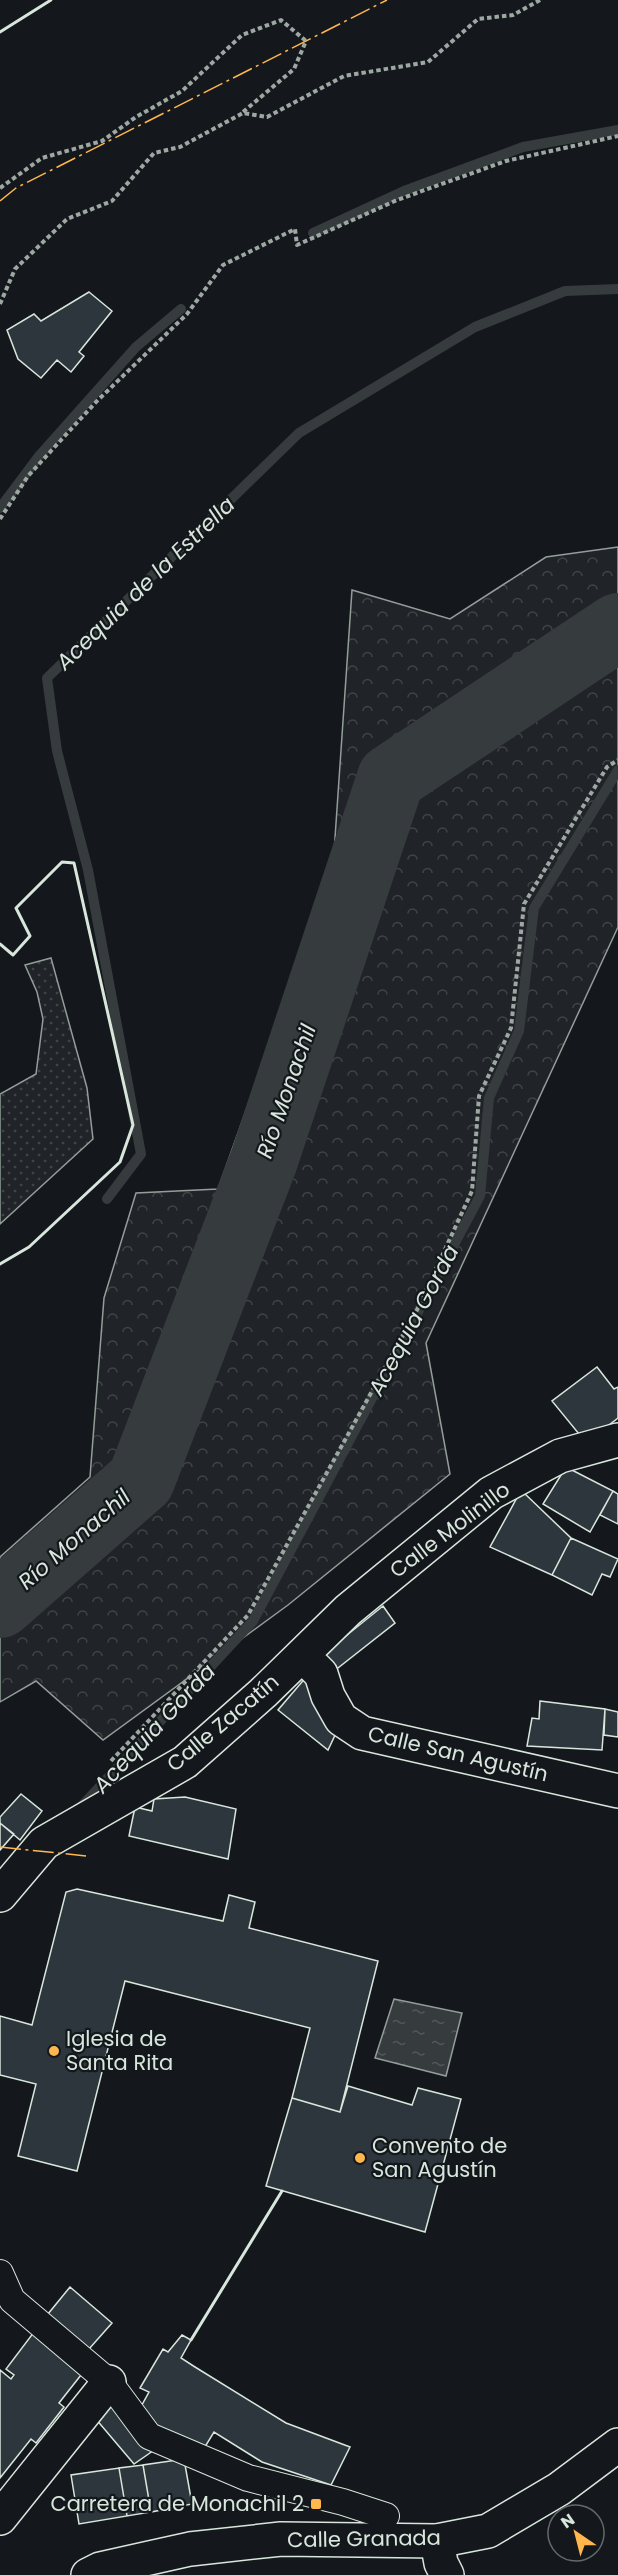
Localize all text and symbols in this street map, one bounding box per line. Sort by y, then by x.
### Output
water label: Acequia de la Estrella [48,490,242,678]
water label: Río Monachil [249,1020,324,1162]
water label: Acequia Gorda [360,1239,466,1402]
street label: Calle Molinillo [384,1475,516,1584]
water label: Río Monachil [11,1481,138,1597]
water label: Acequia Gorda [85,1657,223,1801]
street label: Calle Zacatín [160,1667,285,1778]
street label: Calle San Agustín [365,1719,551,1788]
place label: Iglesia de Santa Rita [66,2024,173,2077]
marker: Iglesia de Santa Rita [47,2044,61,2058]
place label: Convento de San Agustín [372,2131,507,2184]
marker: Convento de San Agustín [353,2151,367,2165]
place label: Carretera de Monachil 2 [50,2489,304,2518]
marker: Carretera de Monachil 2 [309,2497,323,2511]
north arrow [546,2503,606,2563]
text: N [556,2508,579,2534]
street label: Calle Granada [287,2523,441,2554]

